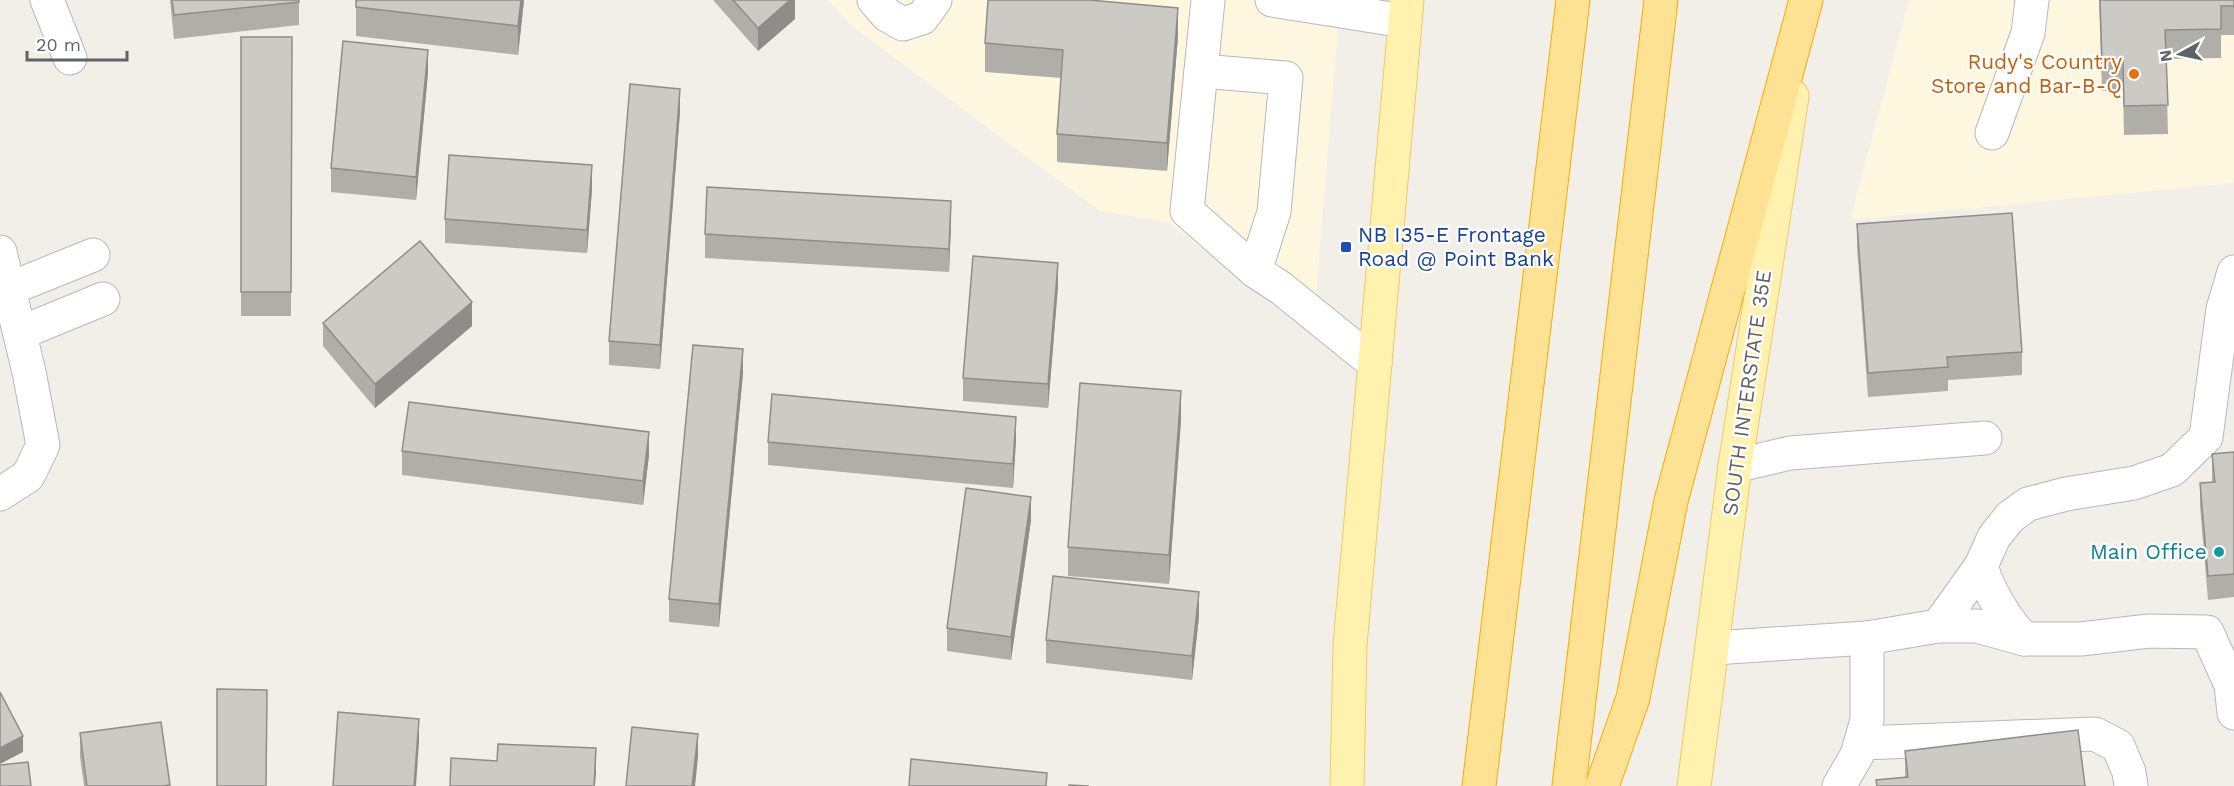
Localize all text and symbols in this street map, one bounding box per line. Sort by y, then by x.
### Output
scale bar [27,24,128,62]
north arrow [2150,24,2210,84]
text: 20 m [36,34,81,55]
place label: Rudy's Country Store and Bar-B-Q [1931,49,2122,98]
text: N [2155,49,2176,63]
marker: Rudy's Country Store and Bar-B-Q [2127,67,2141,81]
place label: NB I35-E Frontage Road @ Point Bank [1358,222,1554,271]
marker: NB I35-E Frontage Road @ Point Bank [1339,240,1353,254]
street label: SOUTH INTERSTATE 35E [1717,269,1776,517]
place label: Main Office [2090,539,2207,564]
marker: Main Office [2212,545,2226,559]

